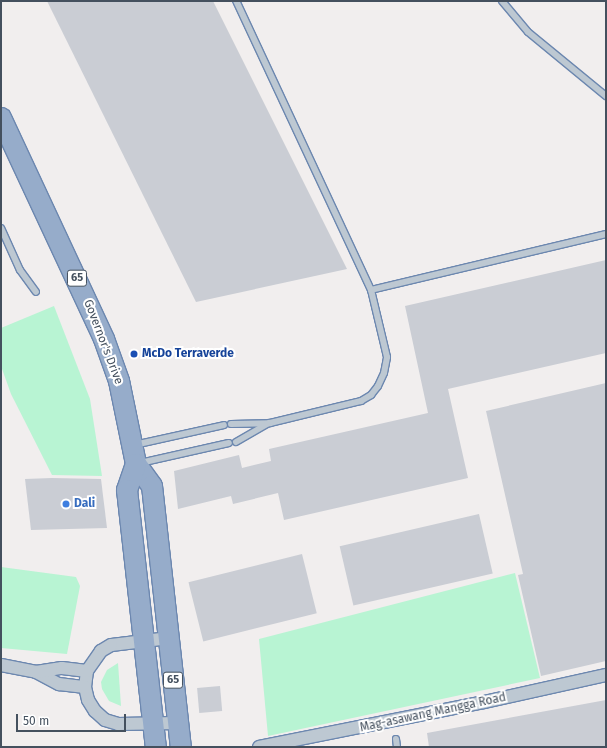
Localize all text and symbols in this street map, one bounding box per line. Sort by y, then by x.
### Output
road number: 65 [66,269,88,287]
street label: Governor's Drive [80,298,126,386]
place label: McDo Terraverde [142,347,234,361]
marker: McDo Terraverde [129,349,139,359]
place label: Dali [74,497,95,511]
marker: Dali [61,499,71,509]
road number: 65 [162,671,184,689]
street label: Mag-asawang Mangga Road [359,690,507,736]
scale bar [18,706,128,732]
text: 50 m [23,714,49,728]

